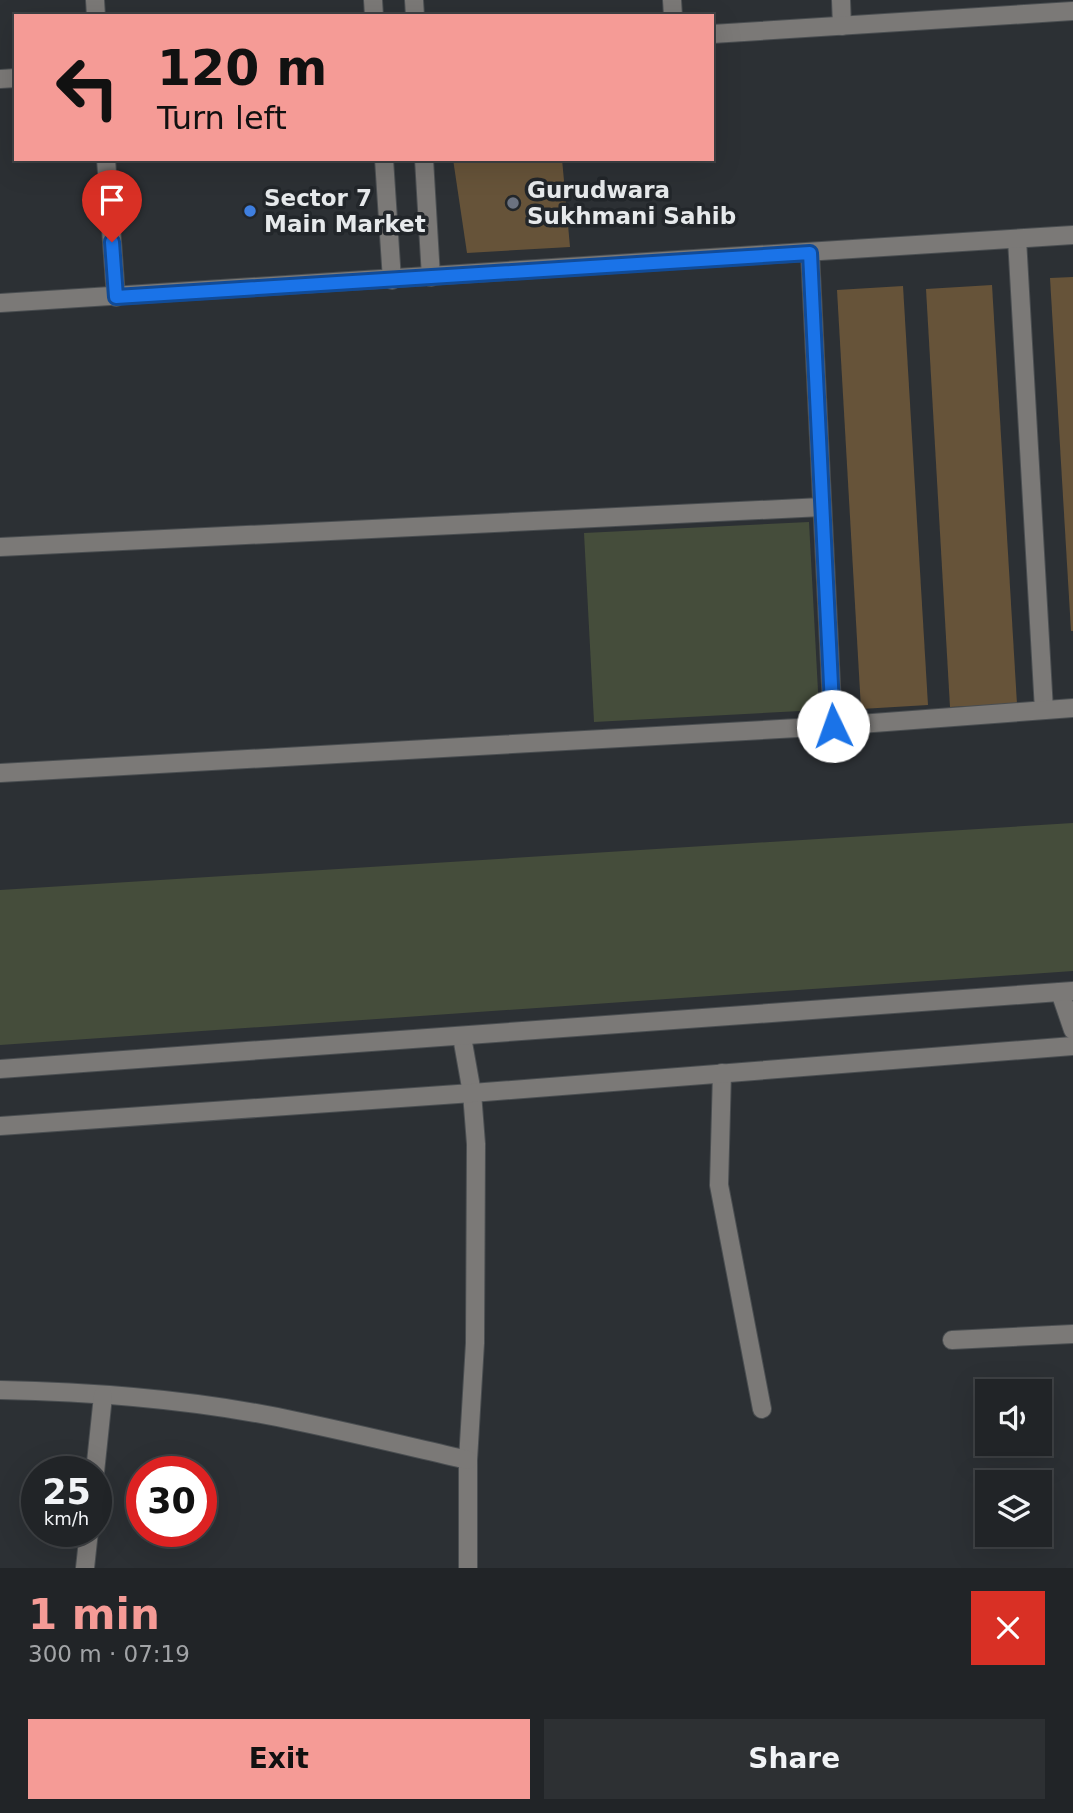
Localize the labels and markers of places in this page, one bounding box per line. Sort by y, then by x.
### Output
pin [82,170,142,242]
place label: Gurudwara Sukhmani Sahib [527,177,736,229]
place label: Sector 7 Main Market [264,185,426,237]
marker: Gurudwara Sukhmani Sahib [505,195,521,211]
marker: Sector 7 Main Market [242,203,258,219]

